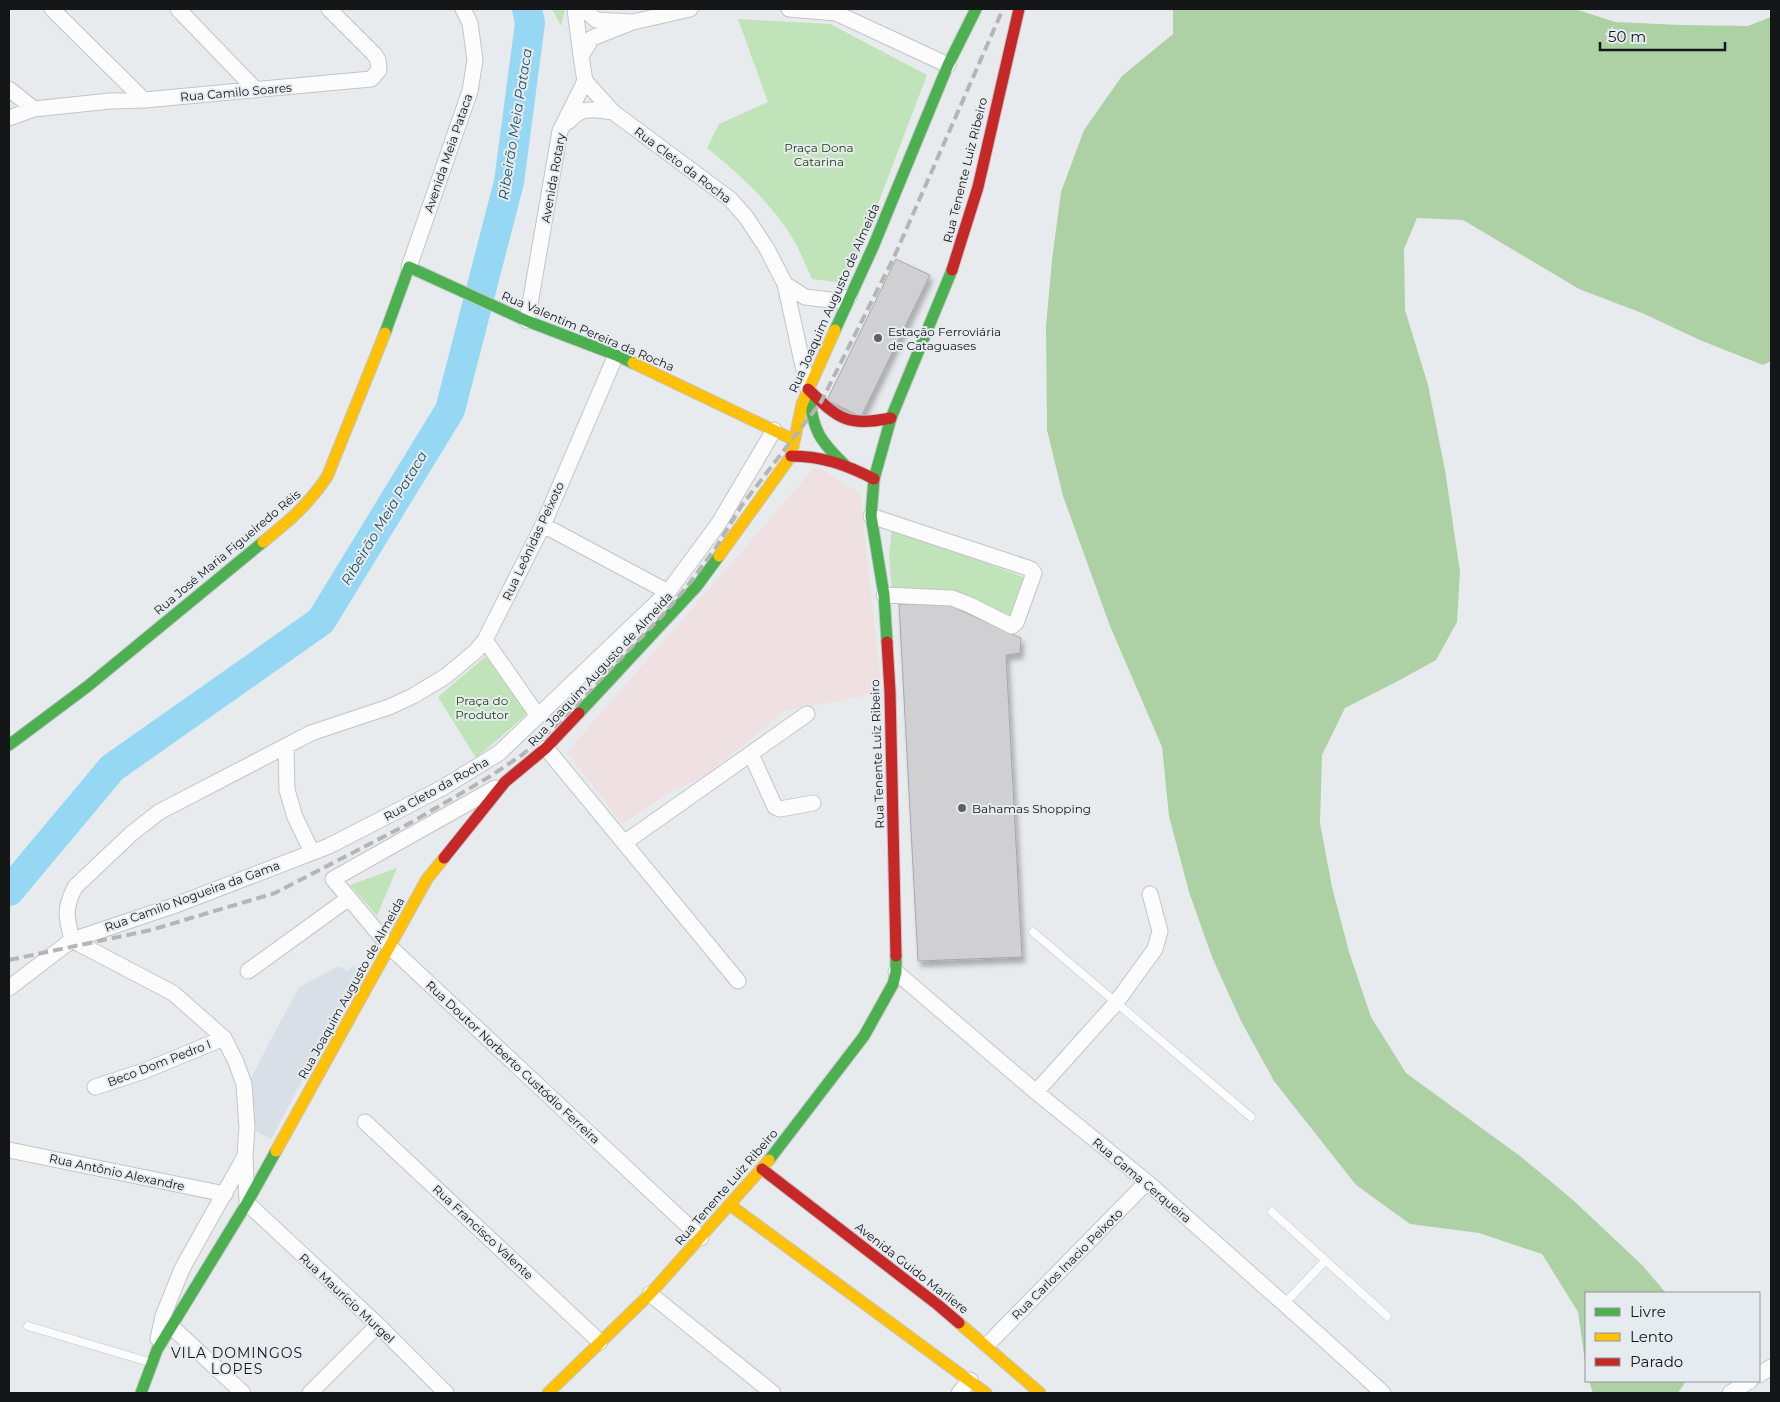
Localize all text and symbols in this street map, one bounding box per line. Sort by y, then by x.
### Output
scale bar [1600,20,1725,52]
text: 50 m [1608,27,1646,46]
water label: Ribeirão Meia Pataca [494,47,536,201]
street label: Rua Camilo Soares [180,80,293,104]
street label: Avenida Meia Pataca [421,92,475,214]
street label: Rua Tenente Luiz Ribeiro [940,96,990,244]
street label: Rua Cleto da Rocha [631,124,735,206]
street label: Avenida Rotary [538,132,568,224]
park label: Praça Dona Catarina [784,140,854,169]
street label: Rua Joaquim Augusto de Almeida [785,201,883,395]
street label: Rua Valentim Pereira da Rocha [499,288,677,374]
place label: Estação Ferroviária de Cataguases [888,324,1001,353]
marker: Estação Ferroviária de Cataguases [872,332,884,344]
water label: Ribeirão Meia Pataca [337,448,431,588]
street label: Rua Leônidas Peixoto [499,479,567,603]
street label: Rua José Maria Figueiredo Réis [151,486,303,618]
street label: Rua Joaquim Augusto de Almeida [524,589,676,749]
street label: Rua Tenente Luiz Ribeiro [867,679,887,829]
park label: Praça do Produtor [455,693,509,722]
street label: Rua Cleto da Rocha [381,754,491,824]
place label: Bahamas Shopping [972,801,1091,816]
marker: Bahamas Shopping [956,802,968,814]
street label: Rua Camilo Nogueira da Gama [102,857,282,935]
street label: Rua Joaquim Augusto de Almeida [295,894,407,1082]
street label: Rua Doutor Norberto Custódio Ferreira [423,977,603,1147]
street label: Beco Dom Pedro I [105,1036,213,1090]
street label: Rua Tenente Luiz Ribeiro [671,1126,781,1248]
street label: Rua Gama Cerqueira [1089,1134,1195,1226]
street label: Rua Antônio Alexandre [48,1150,186,1194]
street label: Rua Francisco Valente [430,1181,536,1283]
street label: Rua Carlos Inacio Peixoto [1008,1205,1126,1323]
street label: Avenida Guido Marliere [852,1219,972,1317]
street label: Rua Maurício Murgel [296,1250,398,1346]
legend [1585,1292,1760,1382]
text: Livre [1630,1302,1666,1321]
text: Lento [1630,1327,1673,1346]
district label: VILA DOMINGOS LOPES [171,1344,303,1378]
text: Parado [1630,1352,1683,1371]

